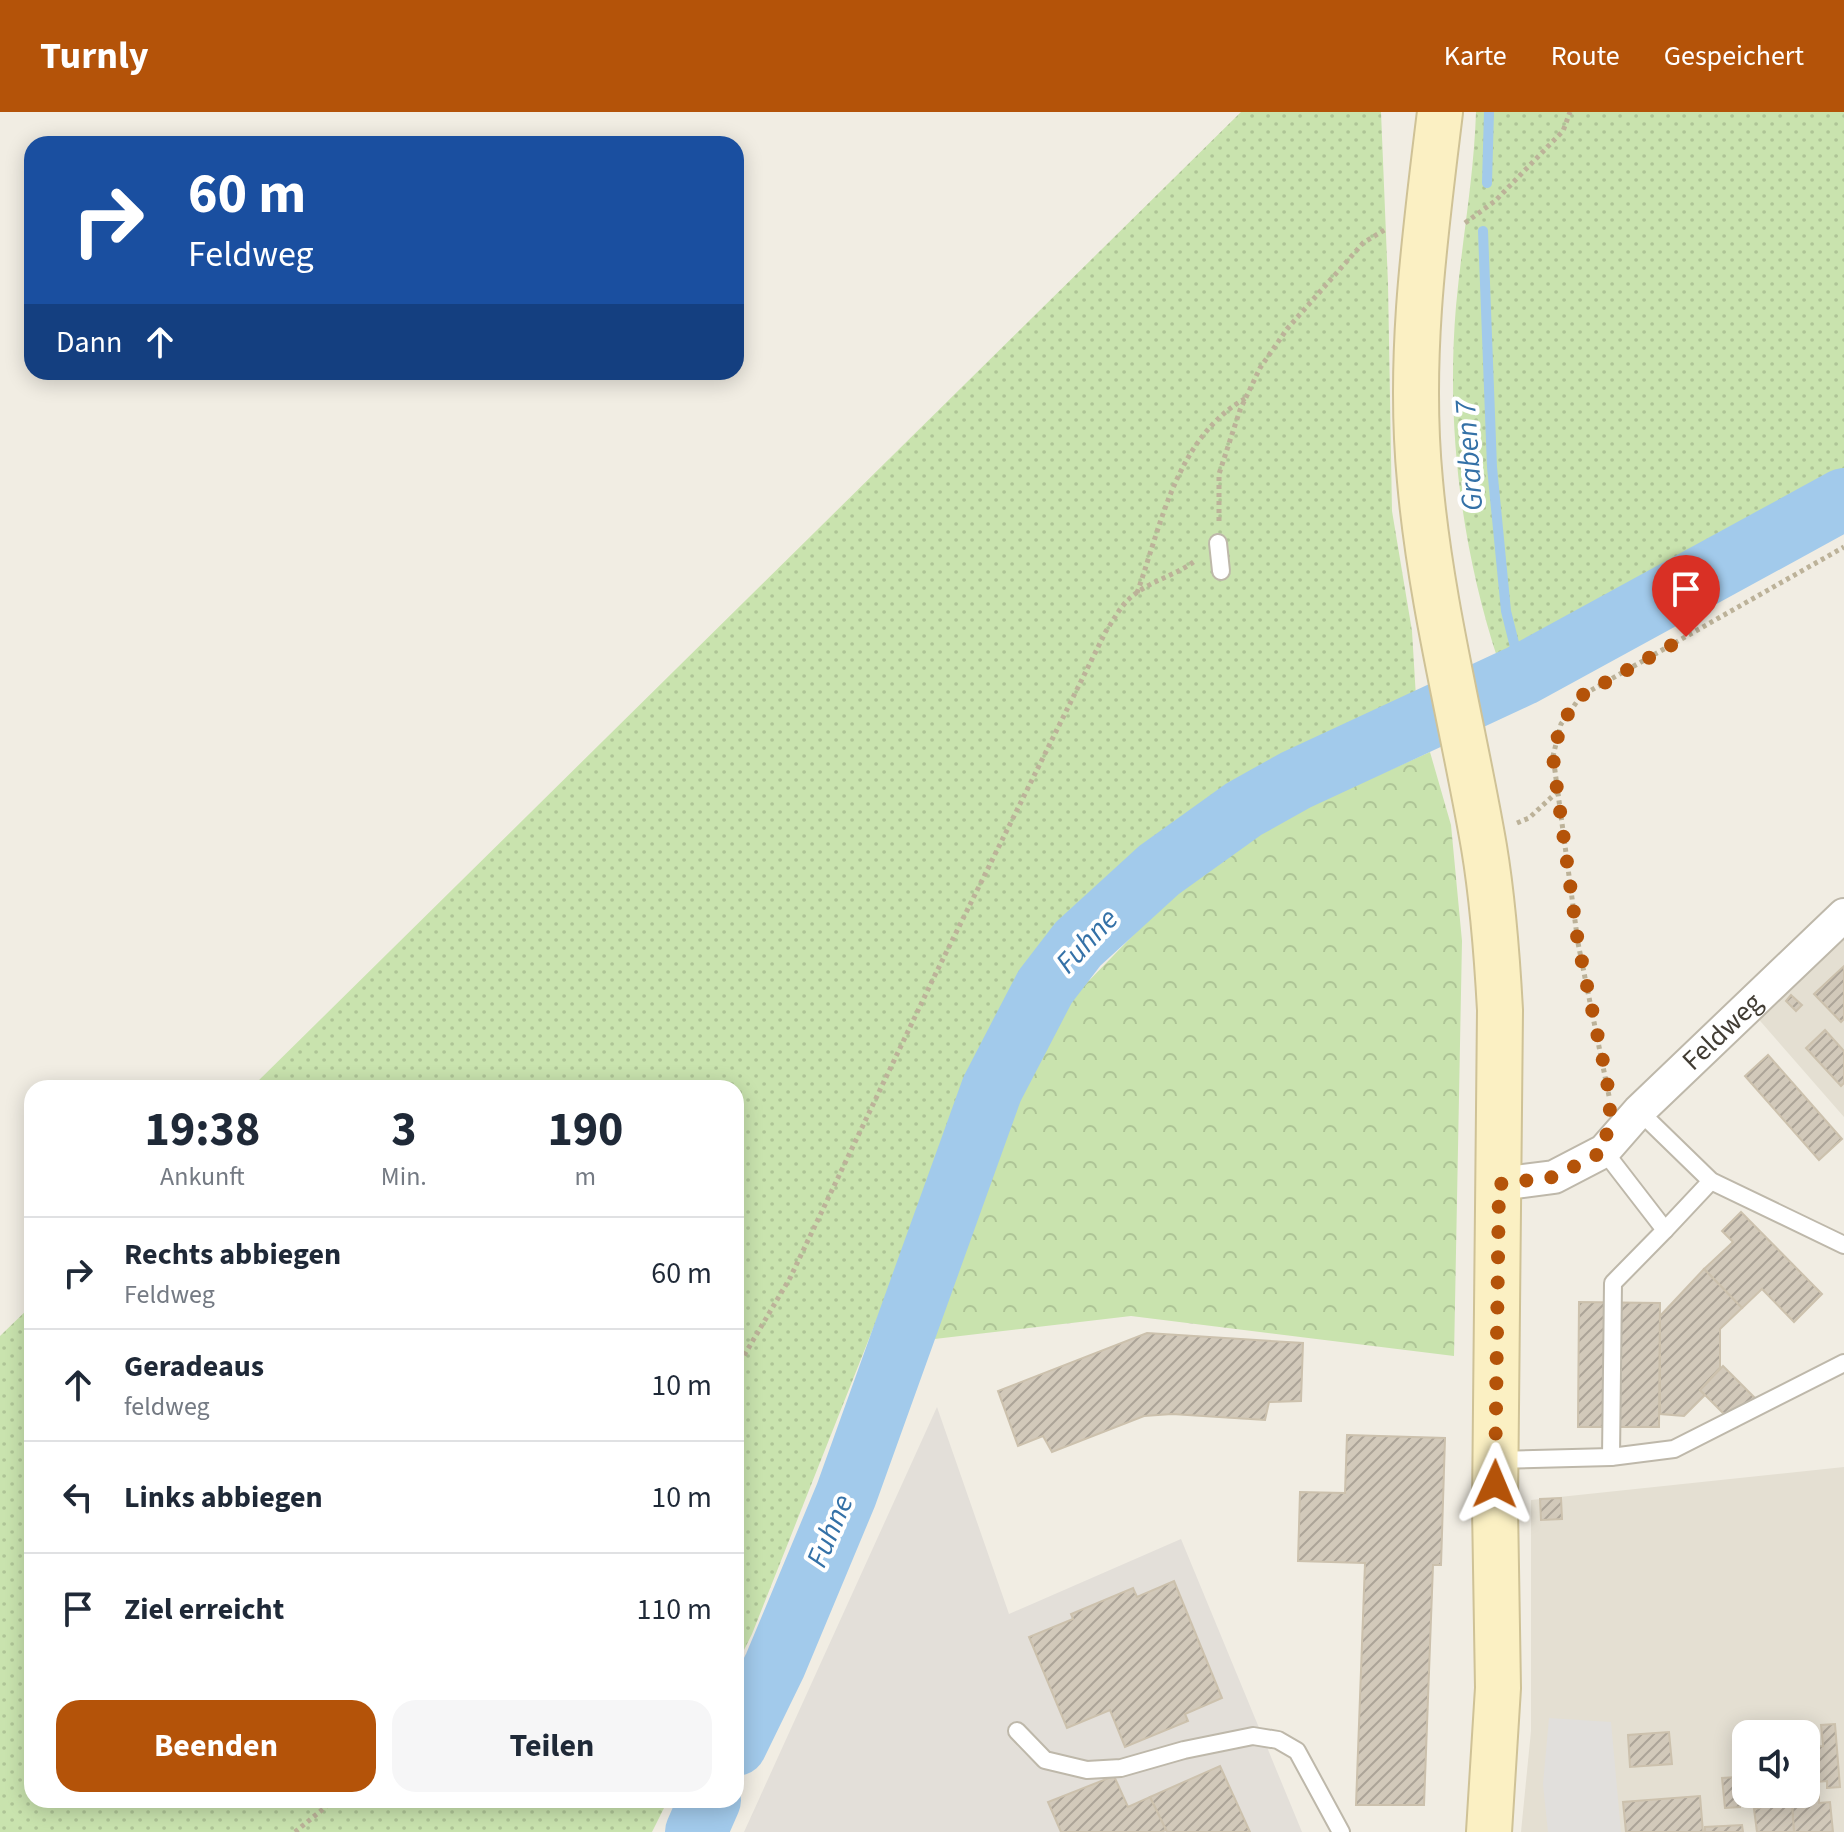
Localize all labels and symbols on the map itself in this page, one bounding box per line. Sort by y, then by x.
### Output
water label: Graben 7 [1444,398,1494,513]
pin [1652,555,1720,637]
water label: Fuhne [1046,899,1128,983]
street label: Feldweg [1673,983,1771,1080]
position arrow [1453,1442,1537,1526]
water label: Fuhne [796,1488,864,1574]

